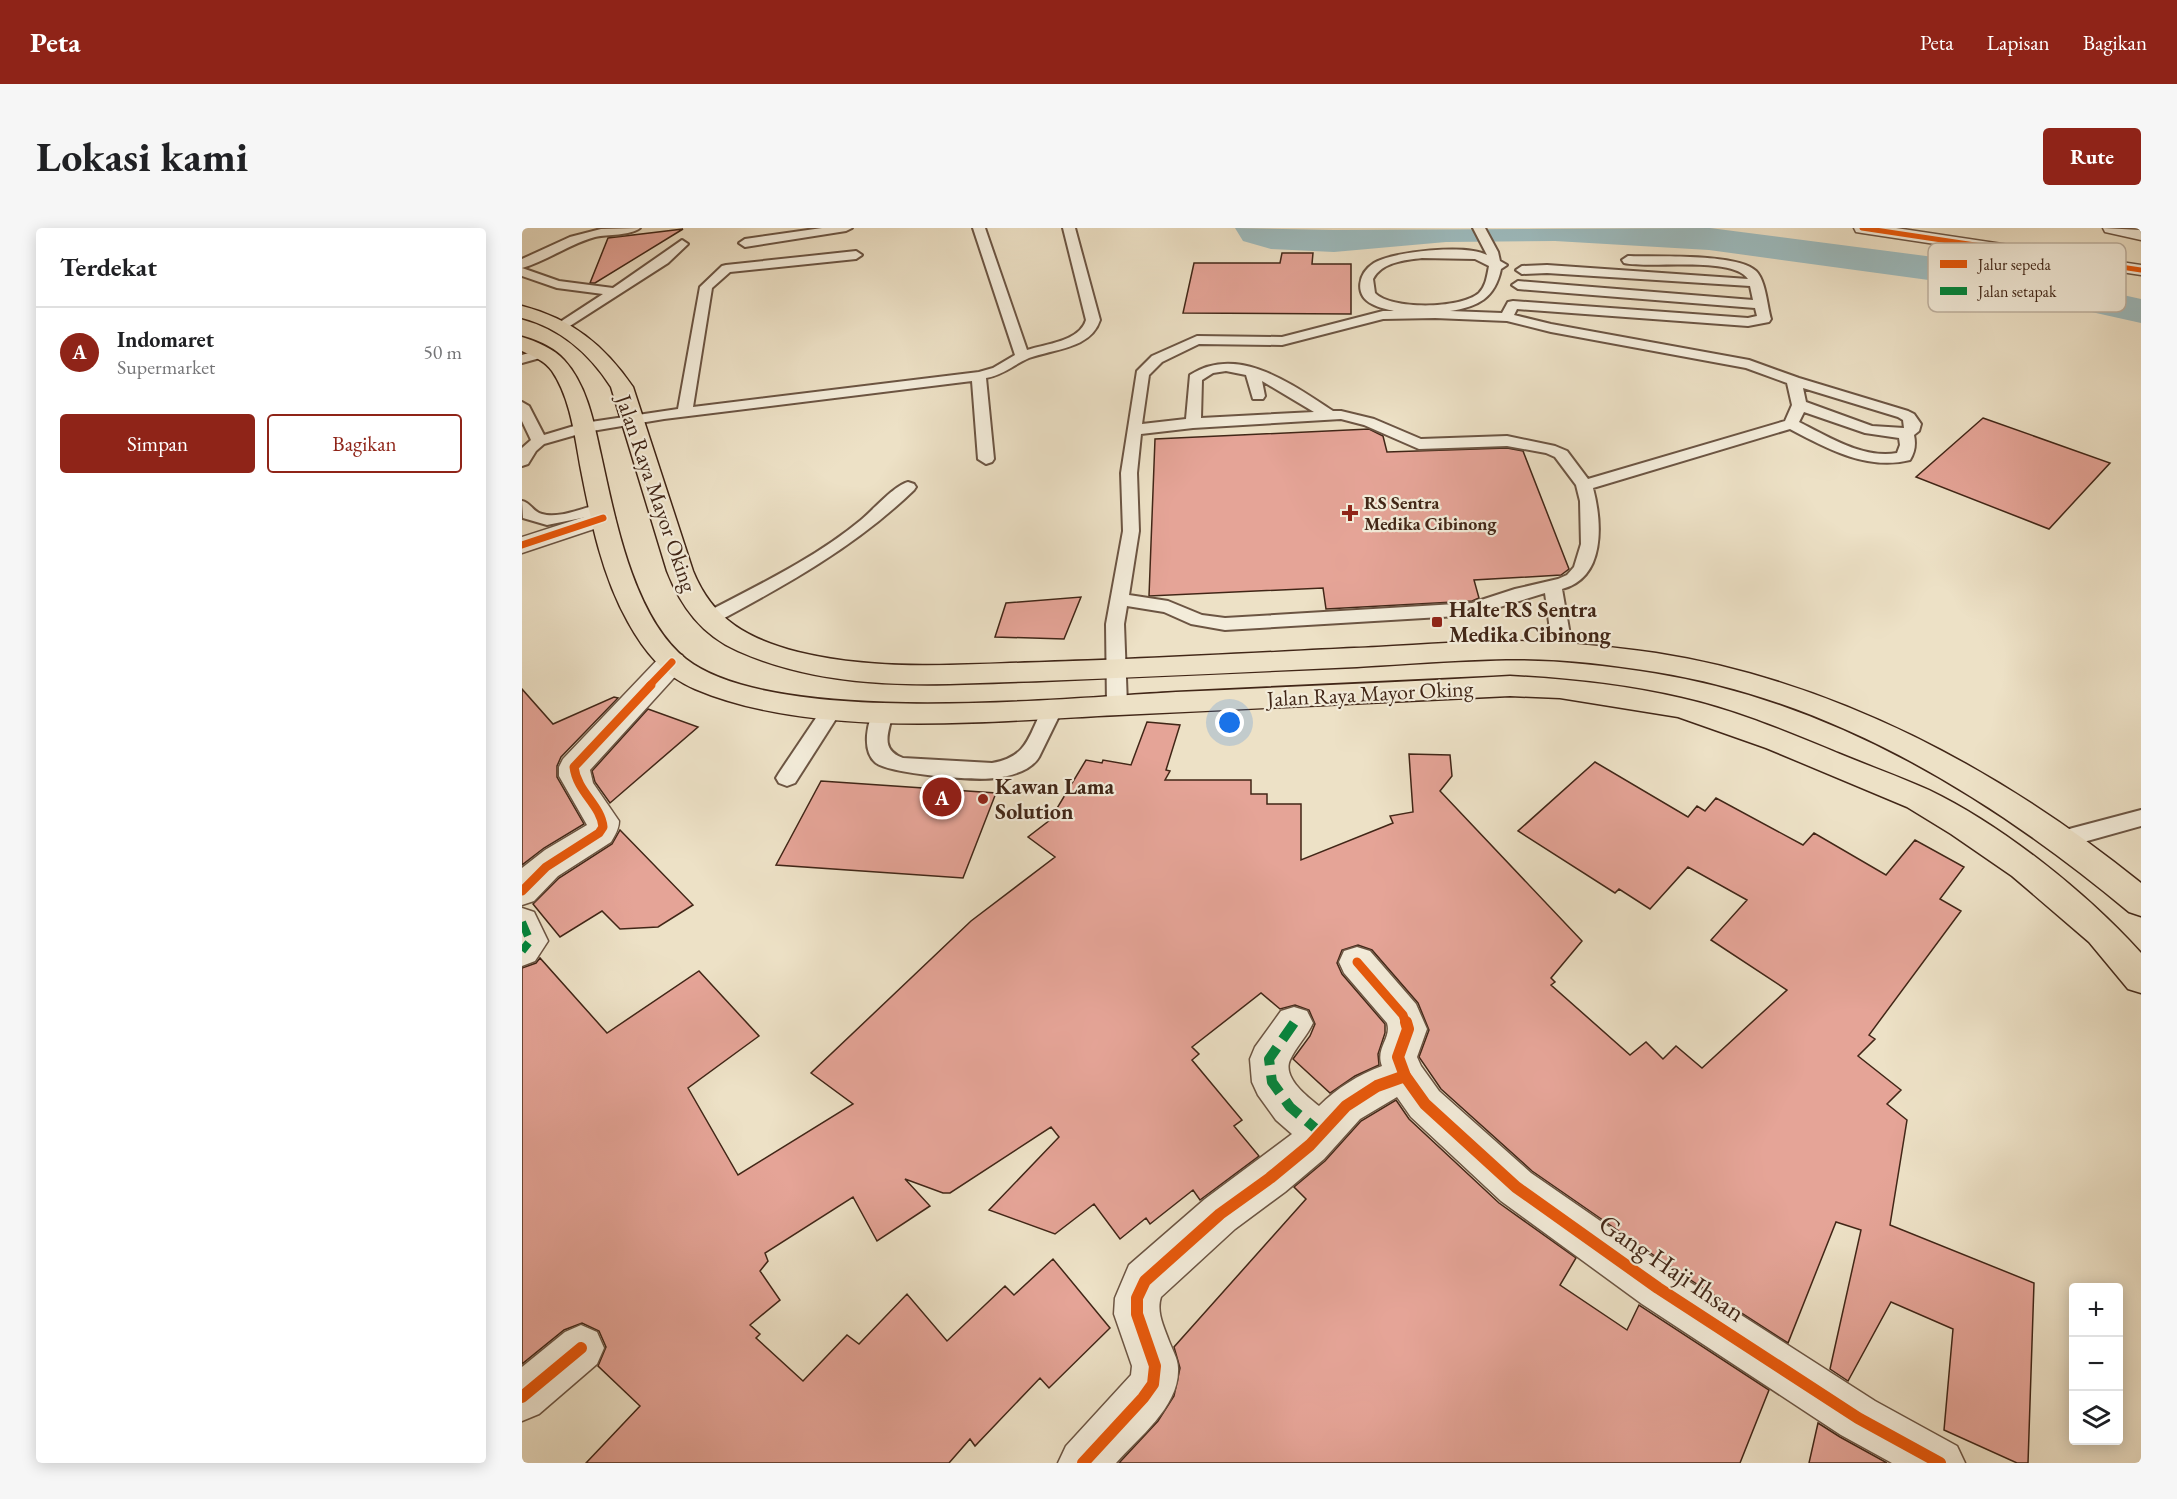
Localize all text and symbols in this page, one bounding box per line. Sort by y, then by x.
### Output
text: Peta [30,24,81,60]
text: Peta [1920,29,1954,56]
text: Lapisan [1987,29,2050,56]
text: Bagikan [2083,29,2147,56]
button: Rute [2043,128,2141,185]
text: Lokasi kami [36,129,248,184]
legend [1928,243,2126,312]
text: Terdekat [60,250,157,284]
text: Jalur sepeda [1976,254,2052,275]
text: Jalan setapak [1976,281,2057,302]
text: Indomaret [117,325,214,354]
text: A [72,339,87,365]
text: 50 m [423,339,462,365]
text: Supermarket [117,354,215,380]
street label: Jalan Raya Mayor Oking [609,389,704,596]
button: Simpan [60,414,255,473]
button: Bagikan [267,414,462,473]
place label: RS Sentra Medika Cibinong [1364,491,1497,535]
marker: RS Sentra Medika Cibinong [1341,504,1359,522]
place label: Halte RS Sentra Medika Cibinong [1449,595,1612,649]
marker: Halte RS Sentra Medika Cibinong [1430,615,1444,629]
street label: Jalan Raya Mayor Oking [1264,674,1474,713]
your location [1215,708,1244,737]
place label: Kawan Lama Solution [995,772,1115,826]
pin: A [922,774,962,820]
marker: Kawan Lama Solution [976,792,990,806]
street label: Gang Haji Ihsan [1592,1206,1752,1329]
map controls [2069,1283,2123,1445]
button: + [2069,1283,2123,1337]
button: − [2069,1337,2123,1391]
button: layers [2069,1391,2123,1445]

